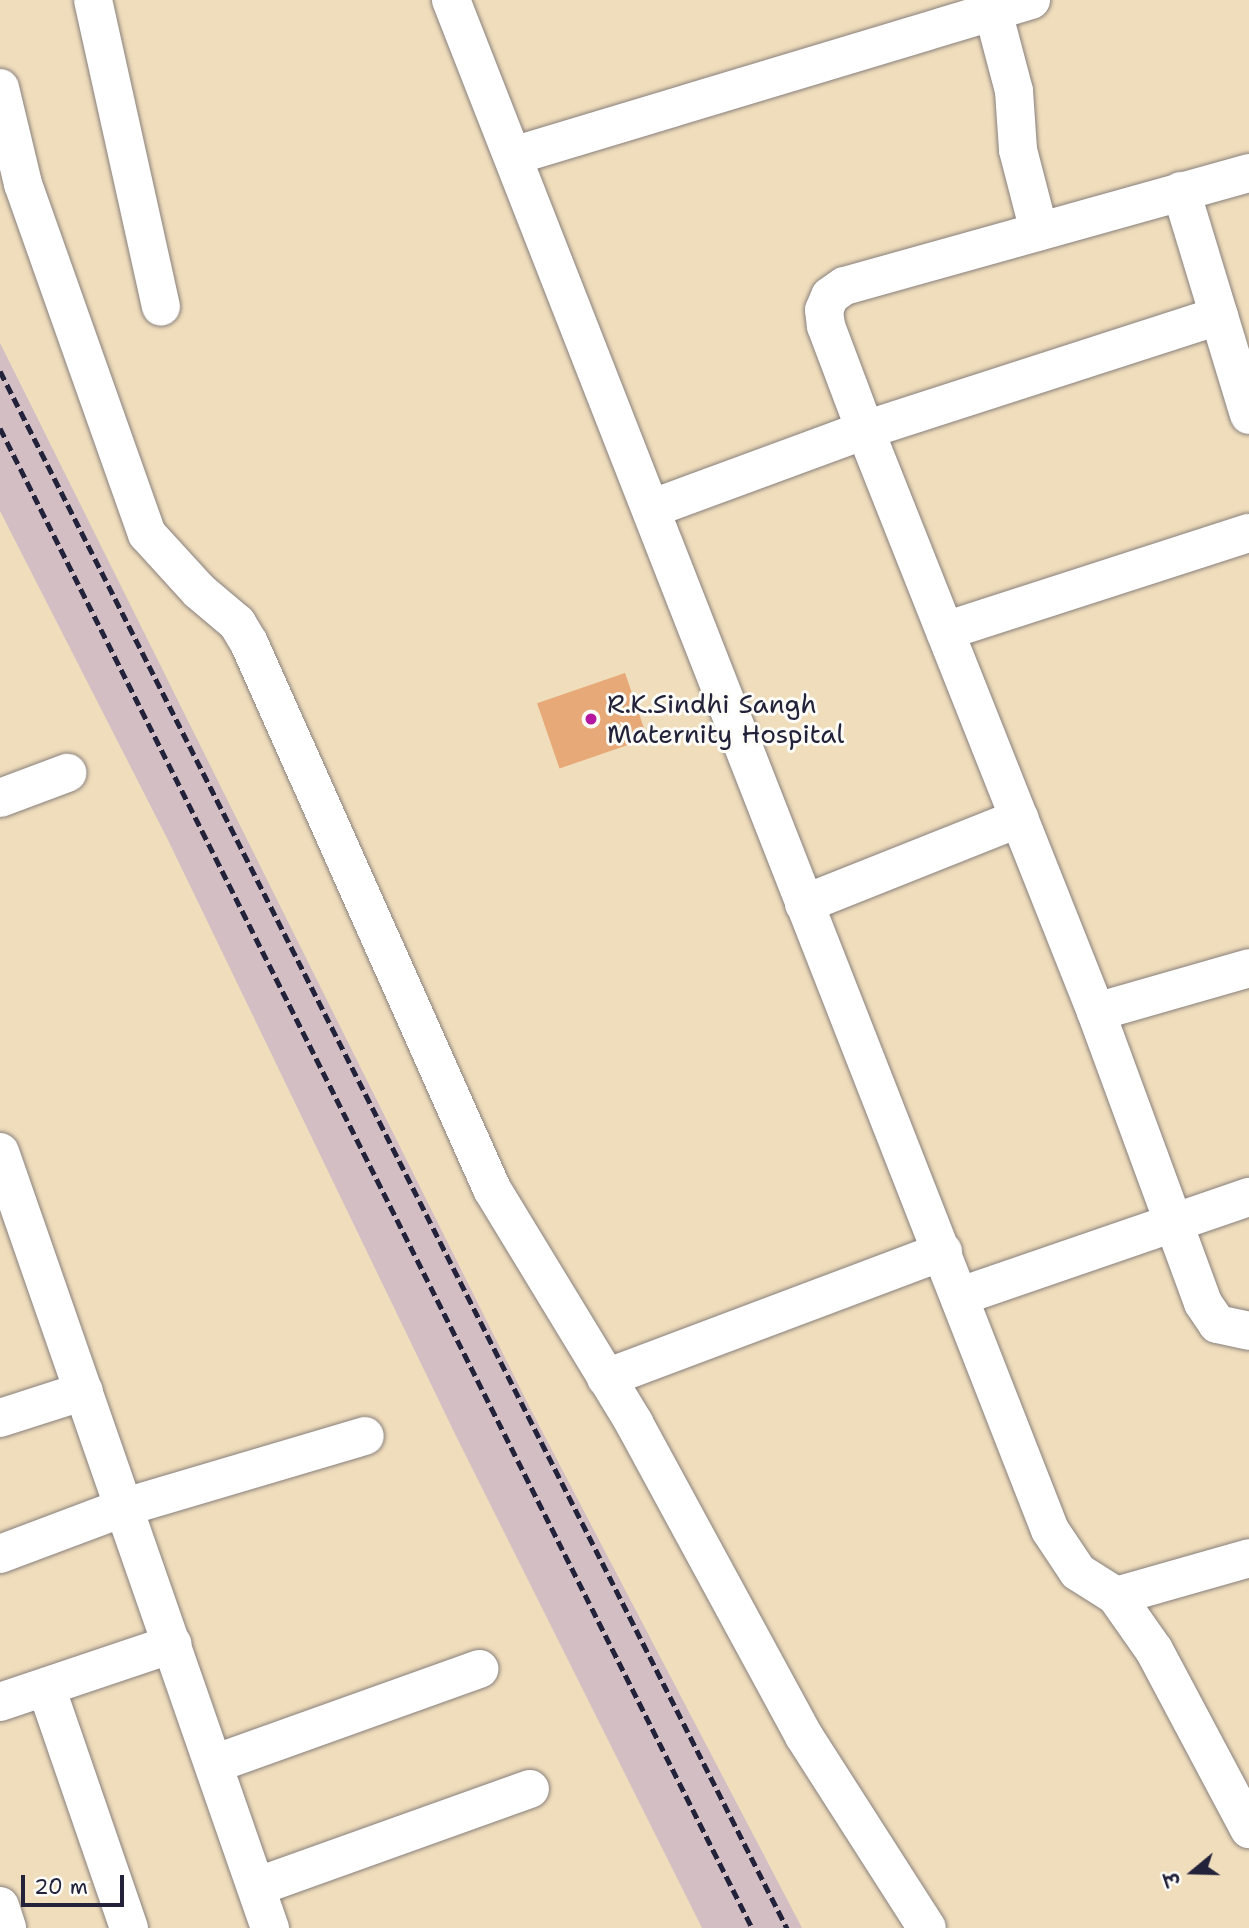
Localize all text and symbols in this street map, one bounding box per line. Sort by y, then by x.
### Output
place label: R.K.Sindhi Sangh Maternity Hospital [607,688,844,750]
marker: R.K.Sindhi Sangh Maternity Hospital [581,709,601,729]
north arrow [1158,1837,1228,1907]
scale bar [24,1862,128,1906]
text: उ [1159,1869,1187,1889]
text: 20 m [34,1873,88,1901]

